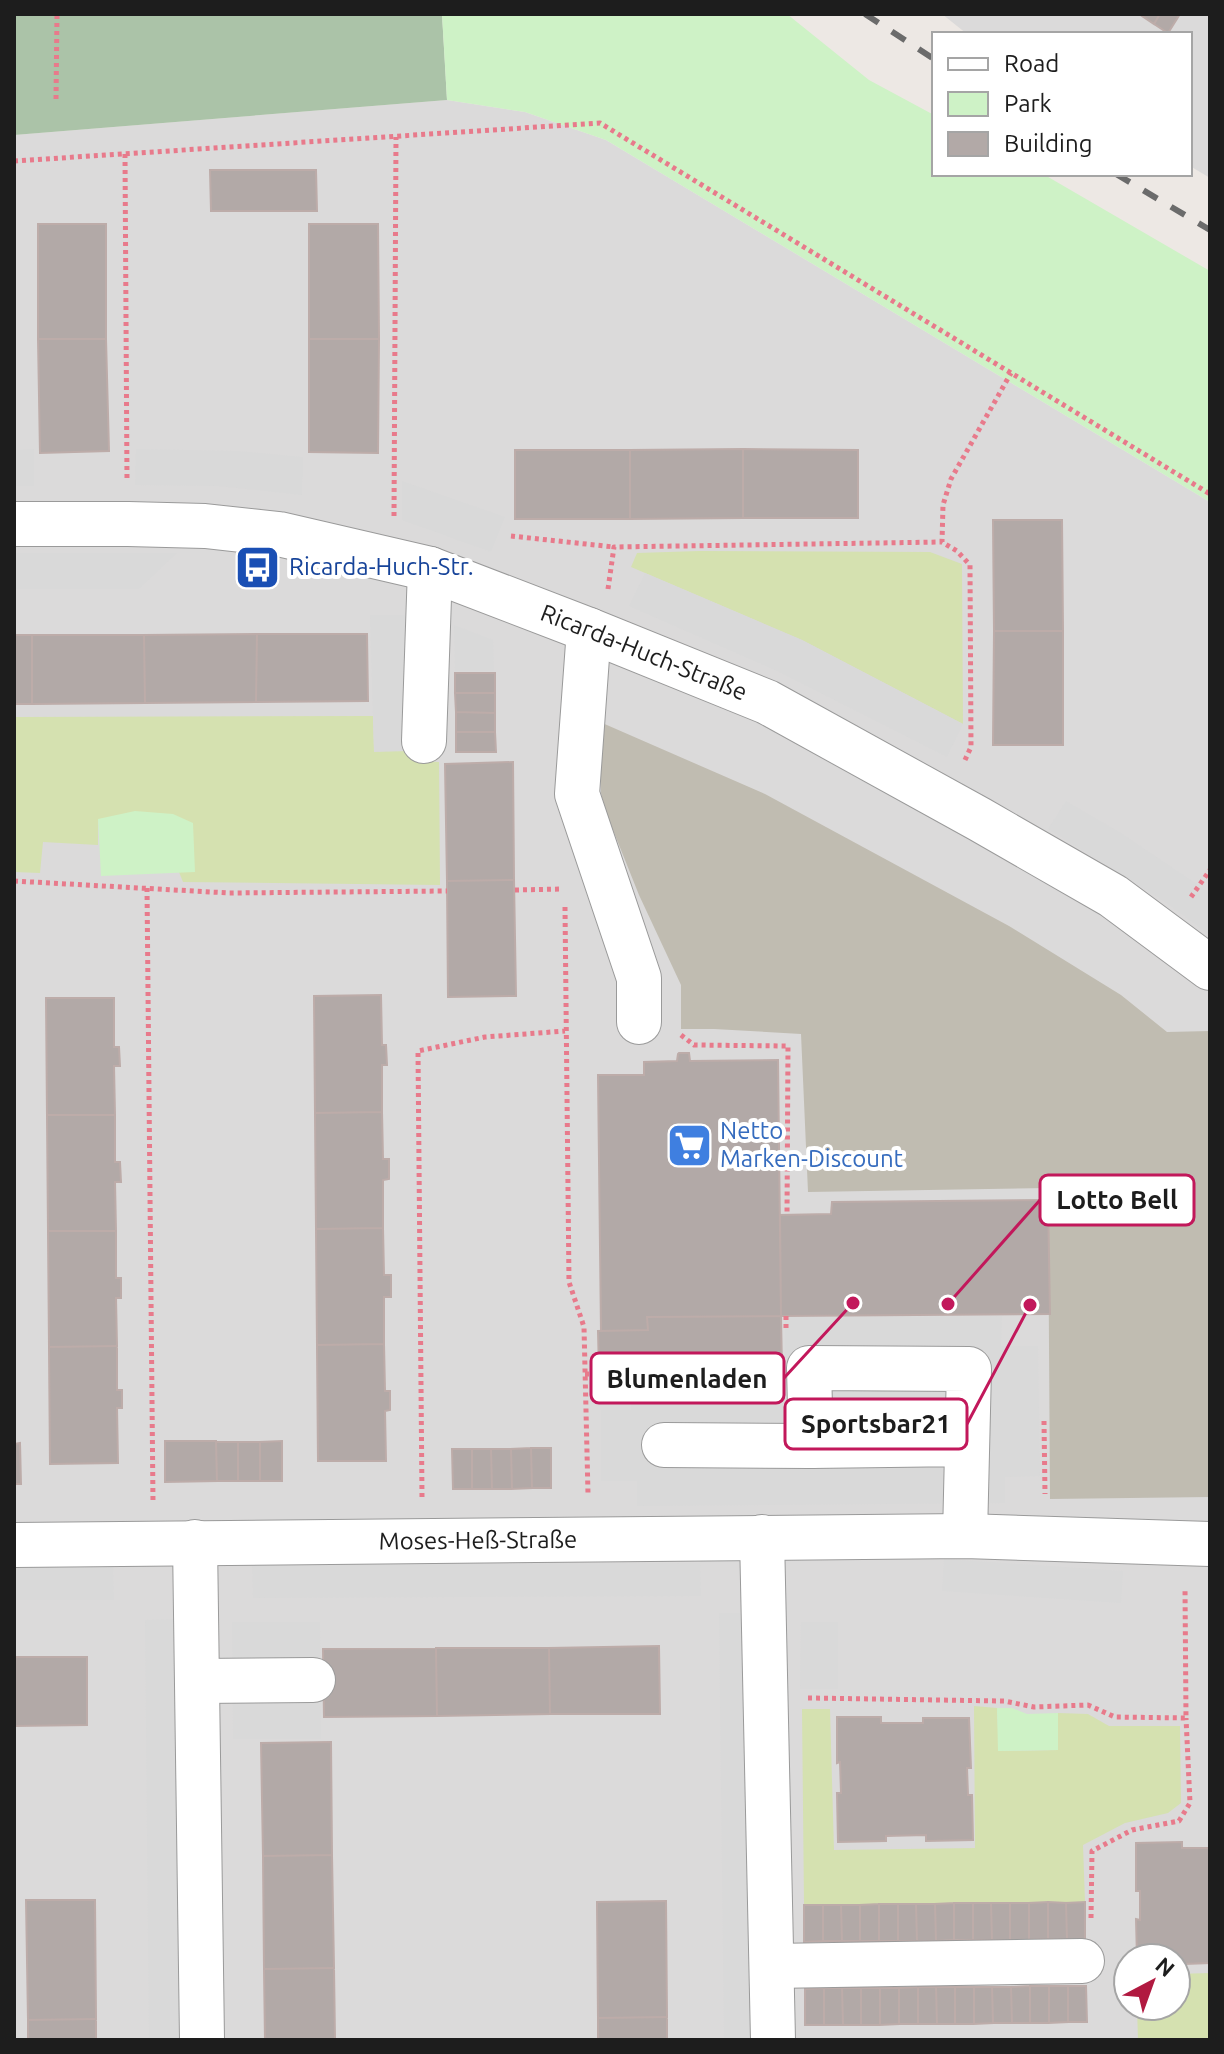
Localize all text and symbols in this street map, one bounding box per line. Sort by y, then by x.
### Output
legend [932,32,1192,176]
text: Road [1004,50,1059,77]
text: Park [1004,90,1052,117]
text: Building [1004,130,1092,157]
bus stop icon: Ricarda-Huch-Str. [234,543,282,591]
place label: Ricarda-Huch-Str. [289,553,474,580]
street label: Ricarda-Huch-Straße [537,599,751,706]
place label: Netto Marken-Discount [720,1117,904,1172]
supermarket icon: Netto Marken-Discount [665,1121,713,1169]
callout: Lotto Bell [1040,1175,1194,1225]
text: Lotto Bell [1056,1185,1178,1214]
callout: Blumenladen [591,1353,784,1403]
text: Blumenladen [607,1364,768,1393]
callout: Sportsbar21 [785,1399,967,1449]
text: Sportsbar21 [801,1409,951,1438]
street label: Moses-Heß-Straße [379,1526,577,1555]
north arrow [1112,1942,1192,2022]
text: N [1151,1952,1180,1981]

